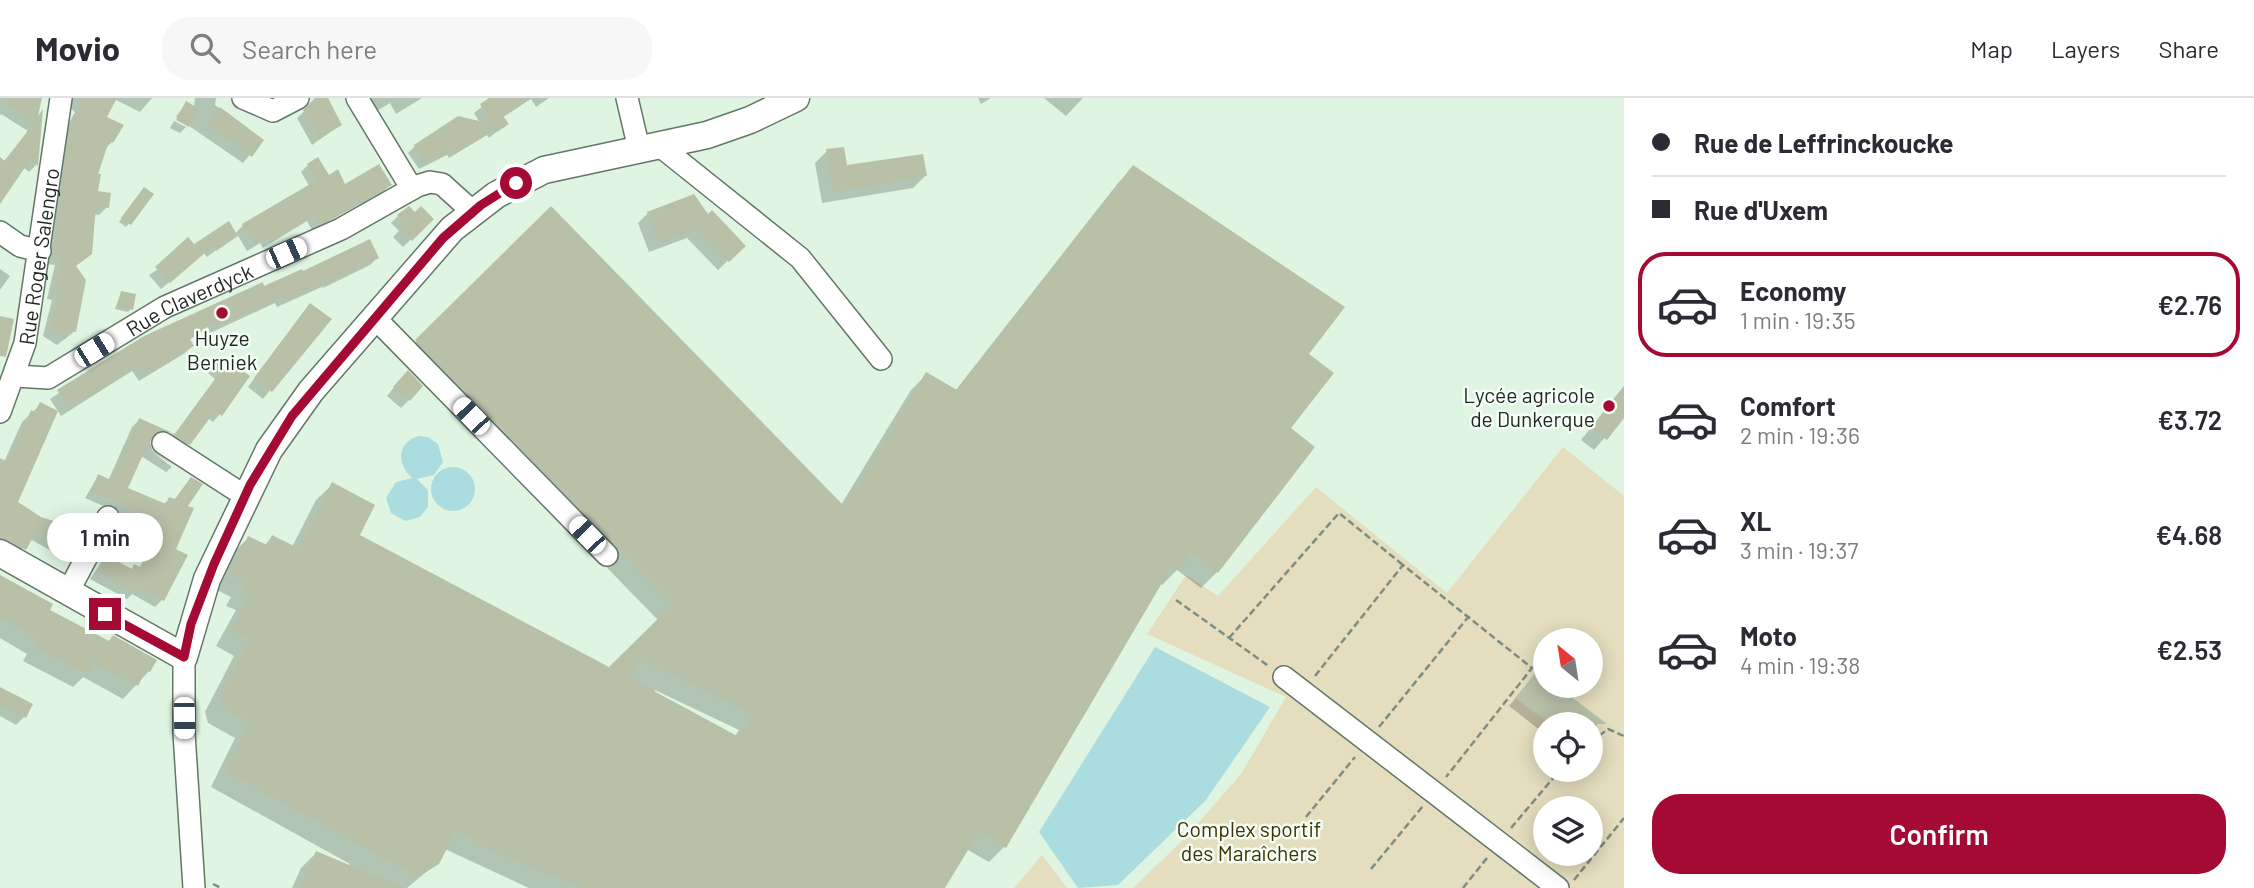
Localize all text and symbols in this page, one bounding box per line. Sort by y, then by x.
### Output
search box [162,17,652,80]
text: Movio [35,28,120,68]
icon: search [186,29,224,67]
text: Search here [242,33,377,64]
text: Map [1970,34,2013,63]
text: Layers [2051,34,2120,63]
text: Share [2158,34,2219,63]
text: Rue de Leffrinckoucke [1694,127,1953,158]
street label: Rue Roger Salengro [12,166,63,347]
route start [500,167,532,199]
text: Rue d'Uxem [1694,194,1828,225]
car [263,235,310,271]
street label: Rue Claverdyck [121,257,256,341]
icon: car [1656,273,1719,336]
text: Economy [1740,275,1846,306]
text: €2.76 [2158,289,2222,320]
marker: Huyze Berniek [214,305,230,321]
text: 1 min · 19:35 [1740,306,1855,334]
place label: Huyze Berniek [187,325,257,374]
car [71,330,118,370]
place label: Lycée agricole de Dunkerque [1463,382,1595,431]
icon: car [1656,388,1719,451]
text: Comfort [1740,390,1836,421]
car [449,394,494,438]
marker: Lycée agricole de Dunkerque [1601,398,1617,414]
text: €3.72 [2158,404,2222,435]
text: 2 min · 19:36 [1740,421,1860,449]
icon: car [1656,503,1719,566]
text: XL [1740,505,1771,536]
callout: 1 min [47,512,163,561]
car [565,513,610,557]
text: €4.68 [2156,519,2222,550]
text: 1 min [80,523,130,551]
text: 3 min · 19:37 [1740,536,1858,564]
route end [89,598,121,630]
icon: car [1656,618,1719,681]
text: Moto [1740,620,1797,651]
north arrow [1533,628,1603,698]
map controls [1533,628,1603,866]
text: €2.53 [2156,634,2222,665]
text: 4 min · 19:38 [1740,651,1860,679]
car [174,697,195,739]
button: locate [1533,712,1603,782]
button: Confirm [1652,794,2226,874]
button: layers [1533,796,1603,866]
park label: Complex sportif des Maraîchers [1177,816,1321,865]

